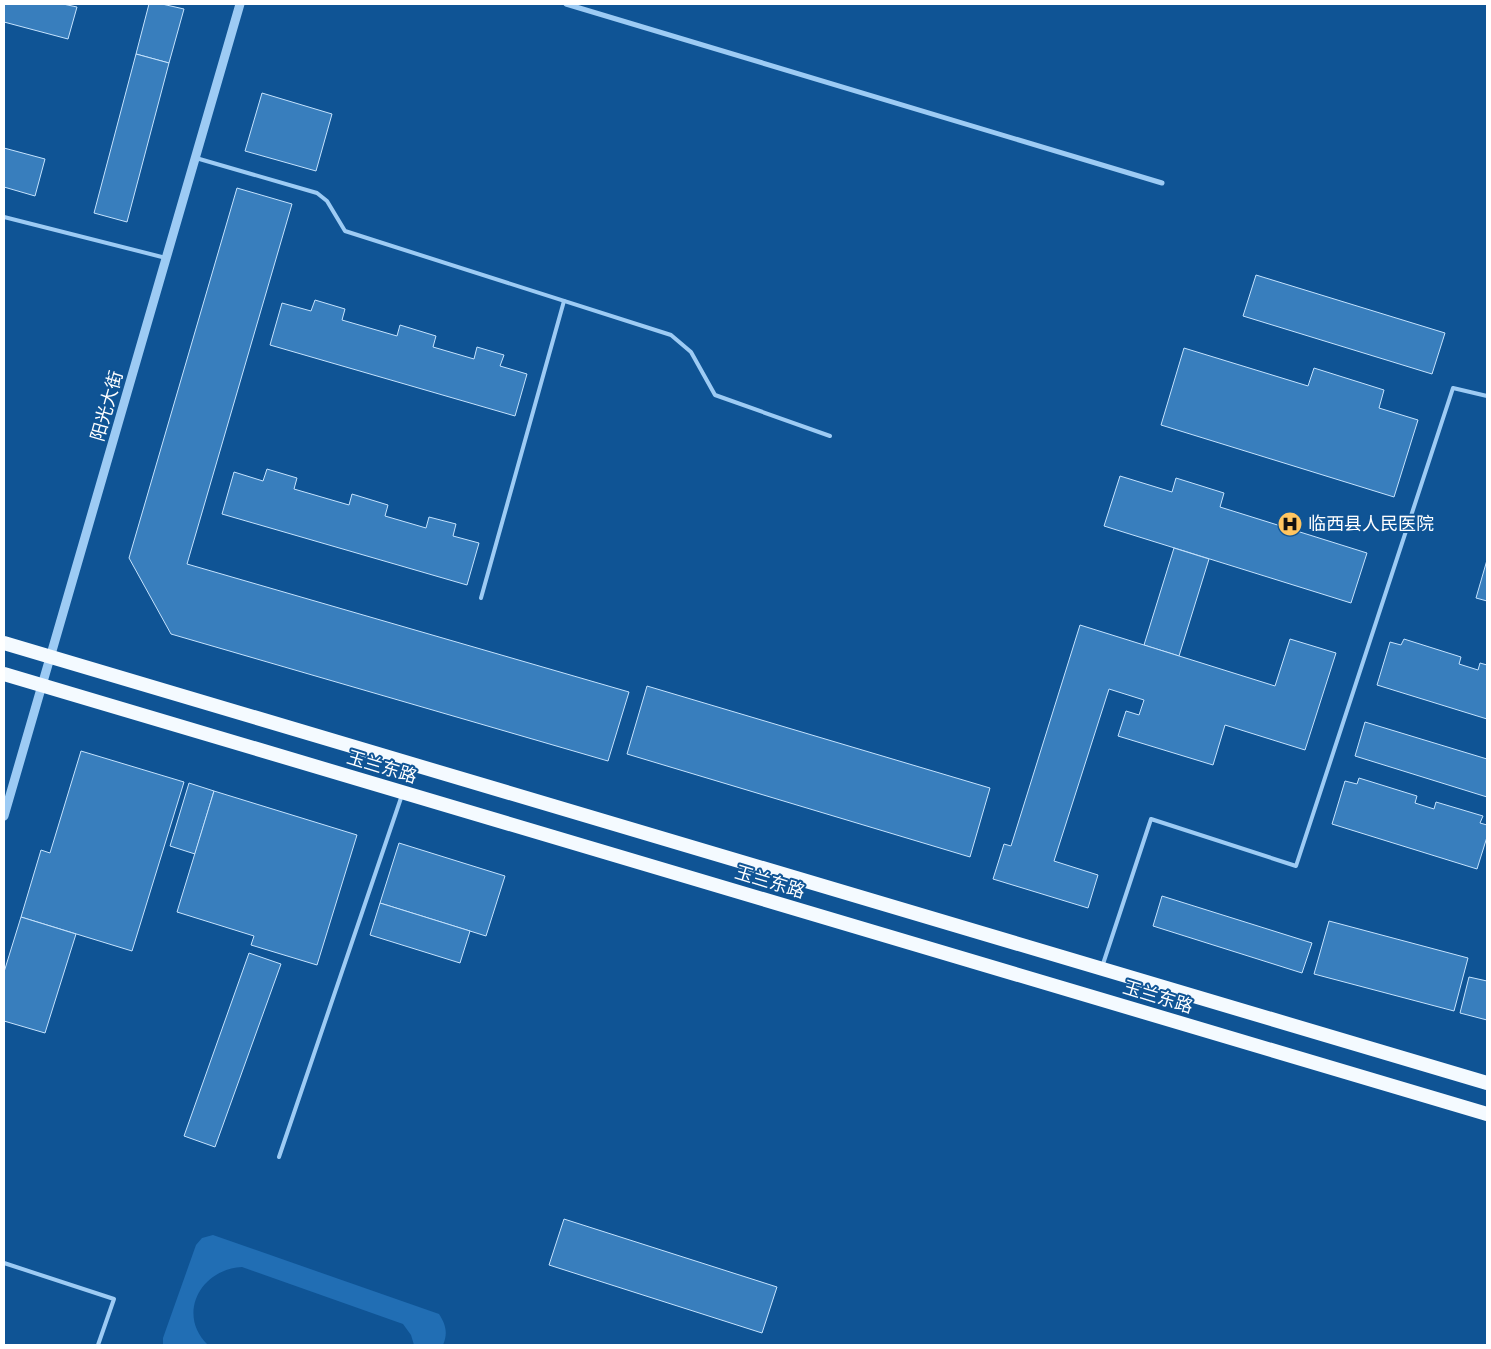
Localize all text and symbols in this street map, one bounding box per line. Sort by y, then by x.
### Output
street label: 阳光大街 [87,368,127,444]
hospital icon: 临西县人民医院 [1277,511,1303,537]
place label: 临西县人民医院 [1308,513,1434,535]
street label: 玉兰东路 [344,746,420,788]
street label: 玉兰东路 [732,861,808,903]
street label: 玉兰东路 [1120,976,1196,1018]

